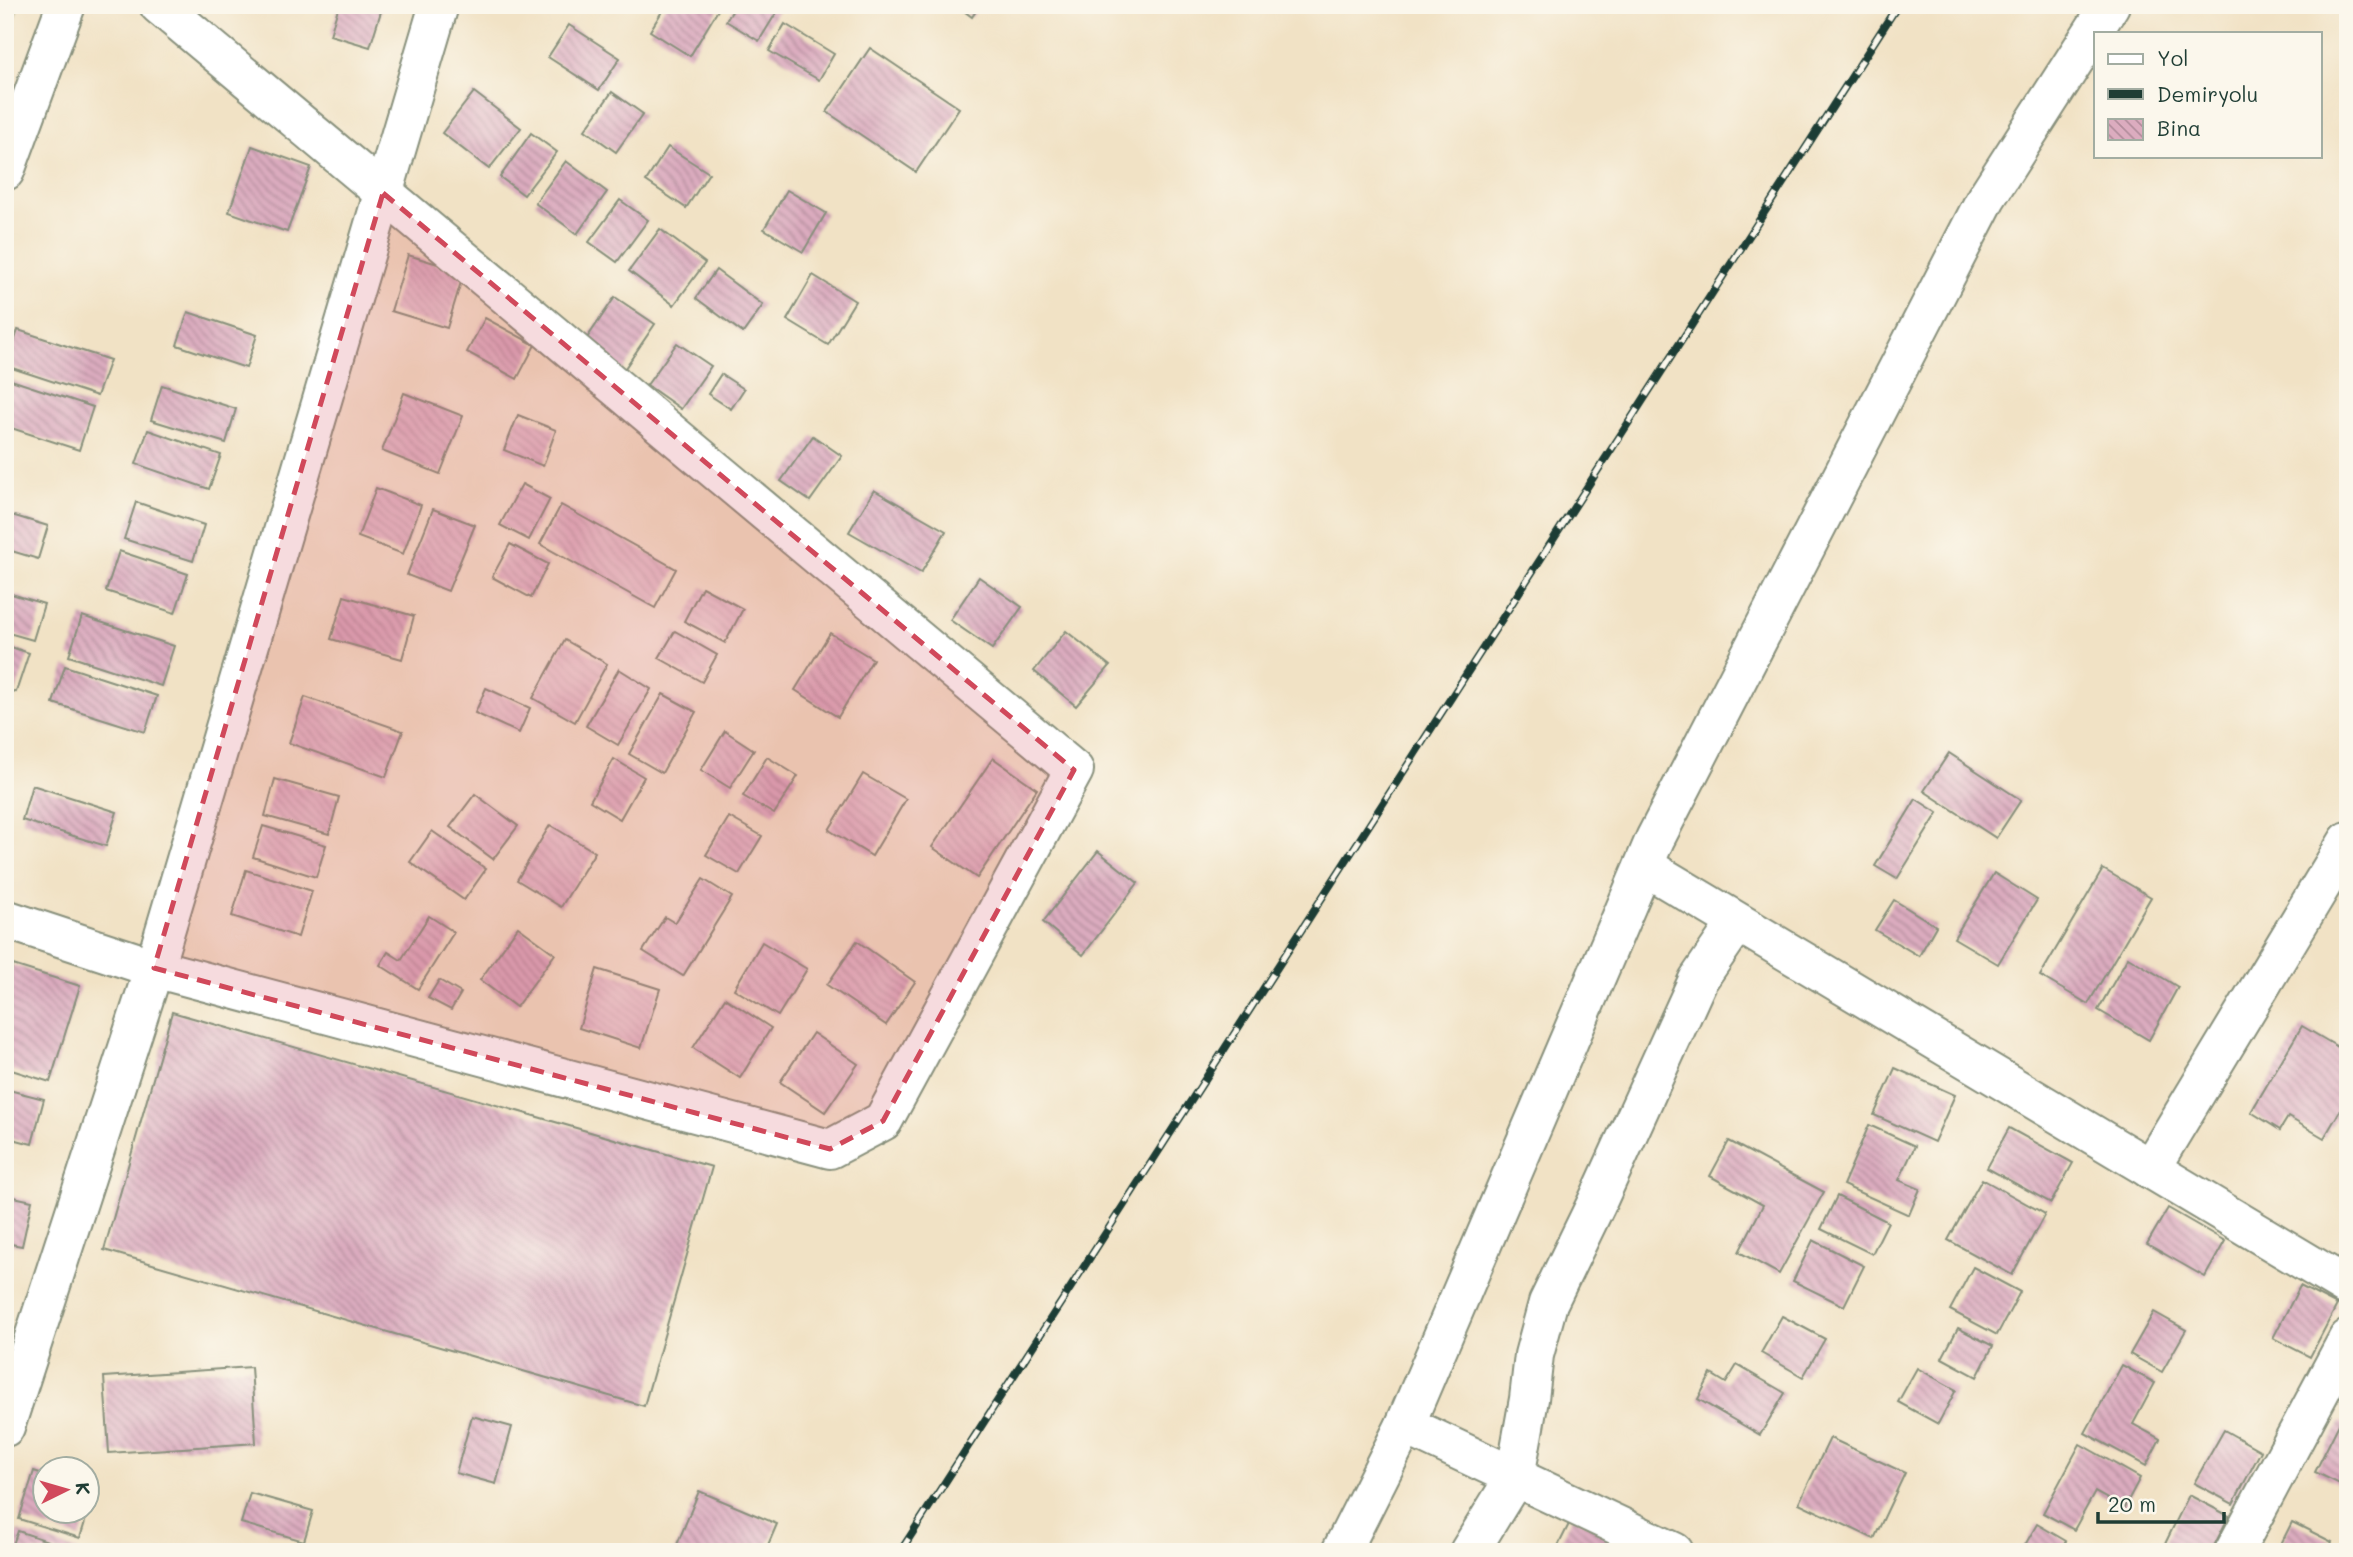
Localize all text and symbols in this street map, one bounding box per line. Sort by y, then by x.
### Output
legend [2094,32,2322,158]
text: Yol [2157,44,2188,71]
text: Demiryolu [2157,80,2258,107]
text: Bina [2157,114,2201,141]
north arrow [32,1456,102,1526]
scale bar [2098,1480,2224,1524]
text: K [70,1481,96,1496]
text: 20 m [2108,1490,2156,1517]

